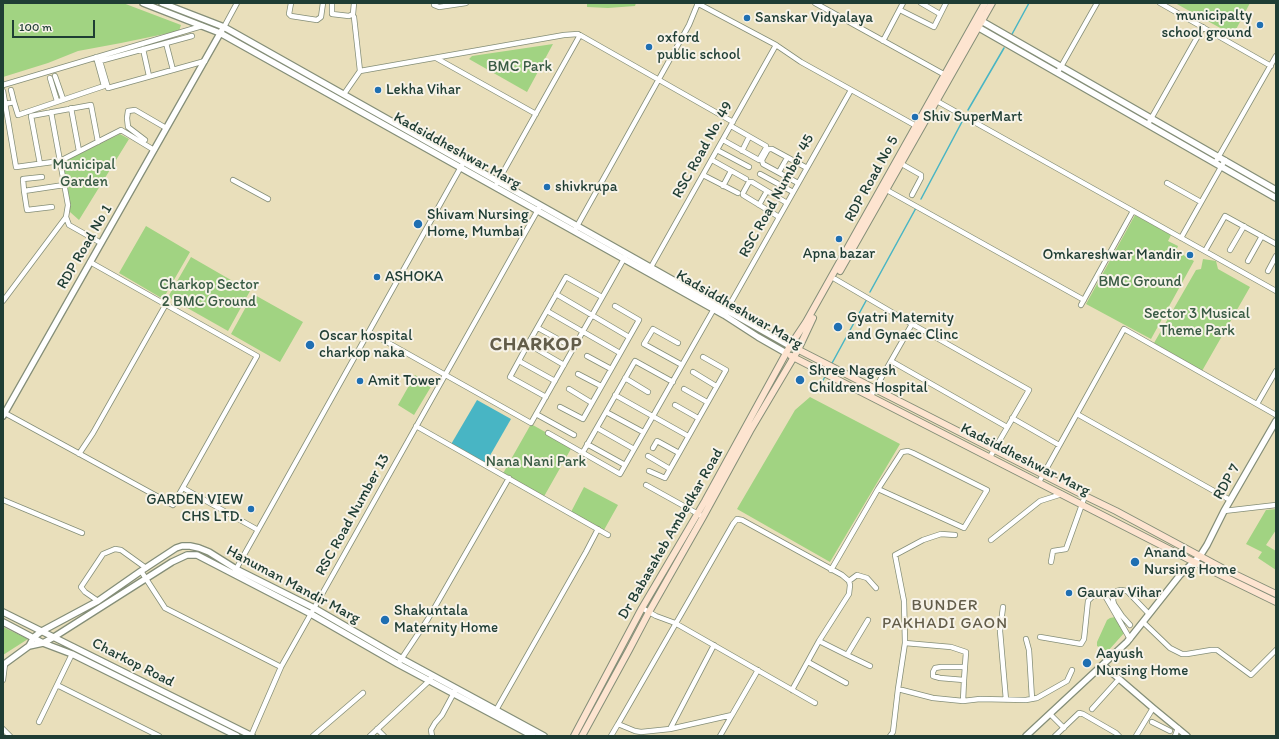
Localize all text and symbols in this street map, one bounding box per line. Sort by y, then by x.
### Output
place label: municipalty school ground [1162,7,1252,42]
place label: Sanskar Vidyalaya [755,9,873,27]
scale bar [14,12,97,38]
marker: Sanskar Vidyalaya [742,13,752,23]
text: 100 m [19,20,52,34]
marker: municipalty school ground [1255,20,1265,30]
place label: oxford public school [657,29,741,64]
marker: oxford public school [644,42,654,52]
park label: BMC Park [488,58,552,76]
place label: Lekha Vihar [386,81,461,99]
marker: Lekha Vihar [373,85,383,95]
street label: RSC Road No. 49 [669,98,737,202]
street label: Kadsiddheshwar Marg [390,108,524,194]
place label: Shiv SuperMart [923,108,1023,126]
marker: Shiv SuperMart [910,112,920,122]
street label: RSC Road Number 45 [736,131,818,261]
street label: RDP Road No 5 [841,133,903,225]
park label: Municipal Garden [52,156,116,191]
place label: shivkrupa [555,178,617,196]
marker: shivkrupa [542,182,552,192]
street label: RDP Road No 1 [54,202,116,292]
place label: Shivam Nursing Home, Mumbai [427,206,529,241]
marker: Shivam Nursing Home, Mumbai [412,218,424,230]
marker: Apna bazar [834,234,844,244]
place label: Apna bazar [803,245,875,263]
place label: Omkareshwar Mandir [1042,246,1182,264]
marker: Omkareshwar Mandir [1185,250,1195,260]
street label: Kadsiddheshwar Marg [673,266,805,354]
place label: ASHOKA [385,268,443,286]
marker: ASHOKA [372,272,382,282]
park label: BMC Ground [1098,273,1182,291]
park label: Charkop Sector 2 BMC Ground [159,276,259,311]
park label: Sector 3 Musical Theme Park [1144,305,1250,340]
place label: Gyatri Maternity and Gynaec Clinc [847,309,958,344]
marker: Gyatri Maternity and Gynaec Clinc [832,321,844,333]
place label: Oscar hospital charkop naka [319,327,412,362]
district label: CHARKOP [490,334,582,356]
marker: Oscar hospital charkop naka [304,339,316,351]
place label: Shree Nagesh Childrens Hospital [809,362,928,397]
place label: Amit Tower [368,372,441,390]
marker: Shree Nagesh Childrens Hospital [794,374,806,386]
marker: Amit Tower [355,376,365,386]
street label: Kadsiddheshwar Marg [957,420,1093,500]
street label: Dr Babasaheb Ambedkar Road [615,445,727,623]
street label: RSC Road Number 13 [312,451,394,579]
park label: Nana Nani Park [486,453,586,471]
street label: RDP 7 [1210,461,1244,503]
place label: GARDEN VIEW CHS LTD. [146,491,243,526]
marker: GARDEN VIEW CHS LTD. [246,504,256,514]
street label: Hanuman Mandir Marg [223,542,363,628]
place label: Anand Nursing Home [1144,544,1236,579]
marker: Anand Nursing Home [1129,556,1141,568]
place label: Gaurav Vihar [1077,584,1161,602]
marker: Gaurav Vihar [1064,588,1074,598]
district label: BUNDER PAKHADI GAON [882,596,1008,634]
place label: Shakuntala Maternity Home [394,602,498,637]
marker: Shakuntala Maternity Home [379,614,391,626]
street label: Charkop Road [89,635,177,691]
place label: Aayush Nursing Home [1096,645,1188,680]
marker: Aayush Nursing Home [1081,657,1093,669]

